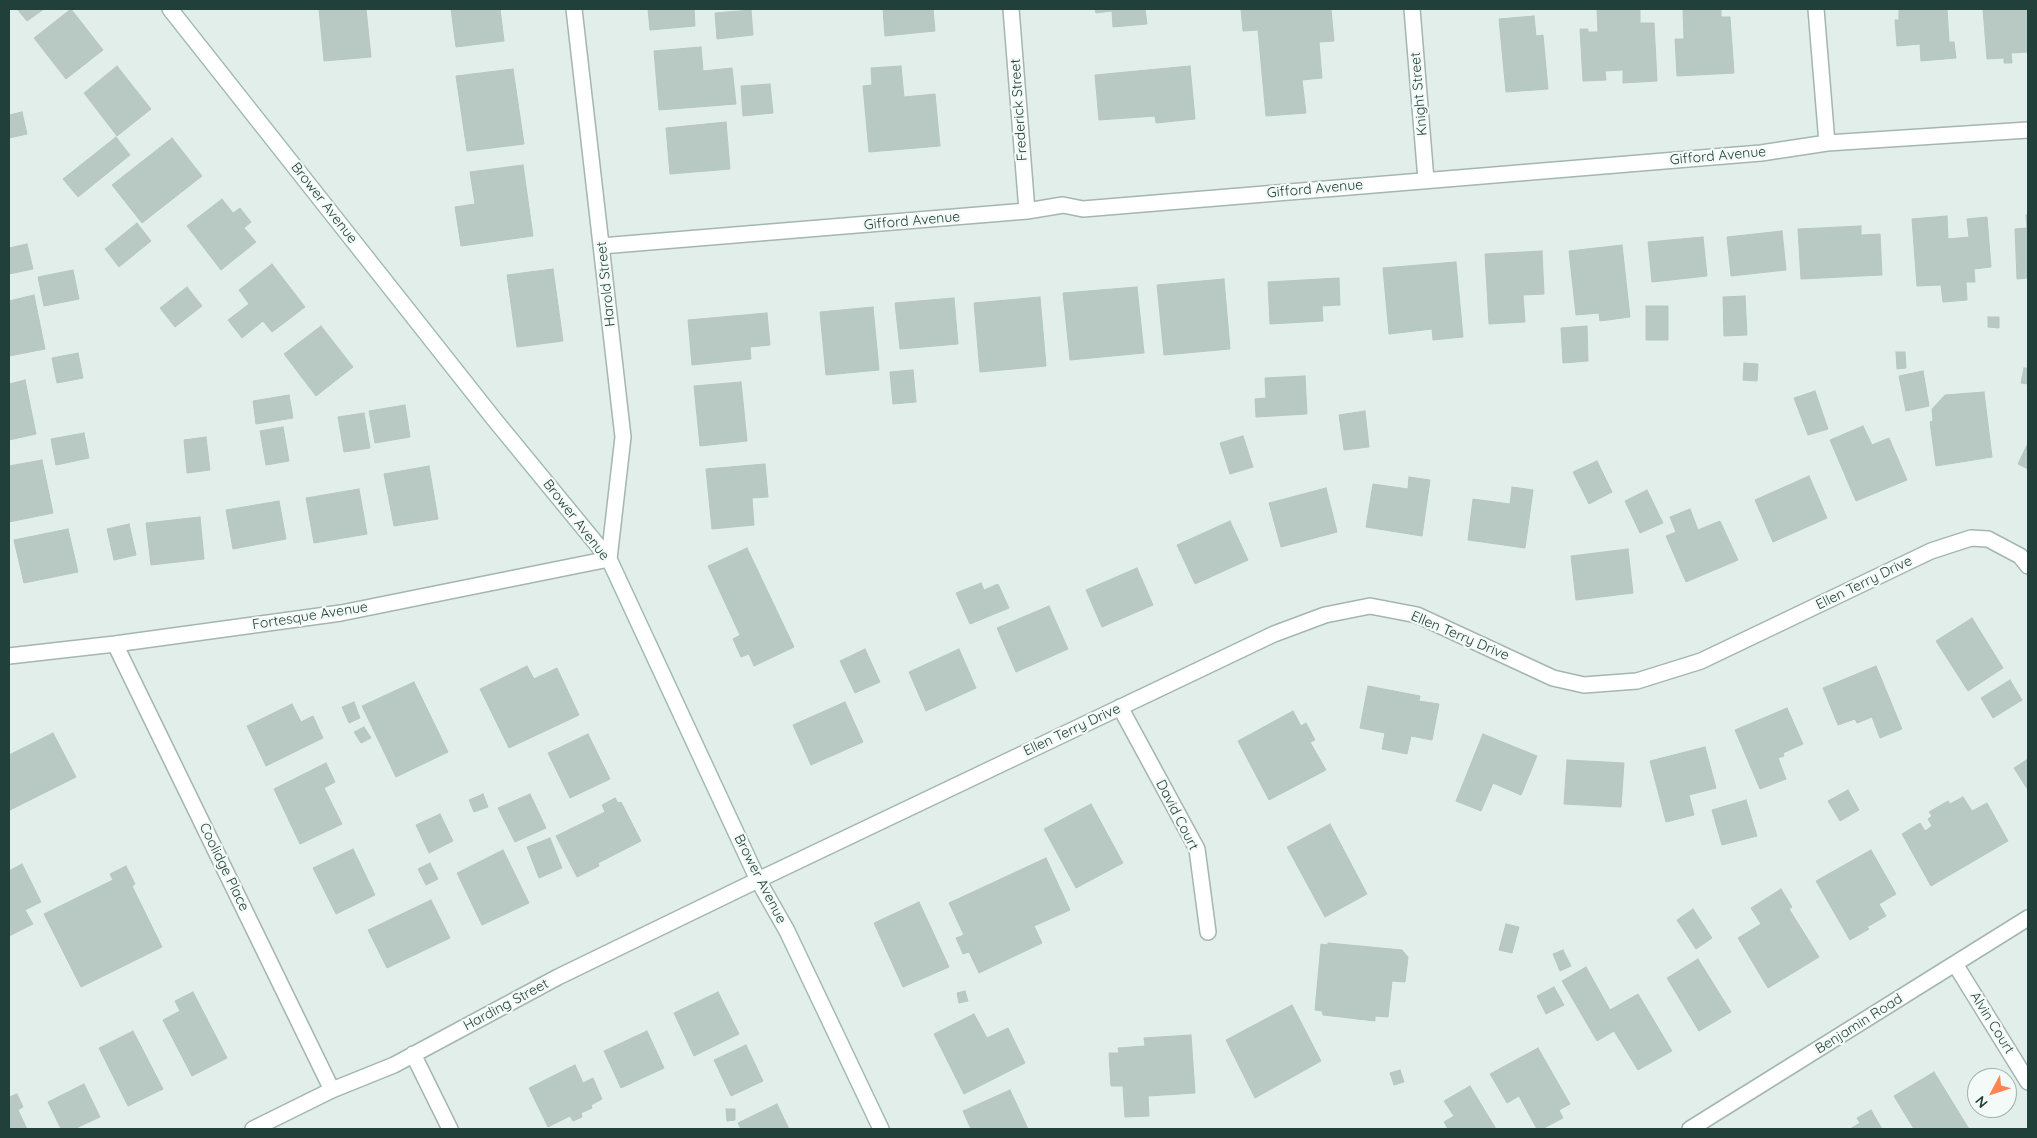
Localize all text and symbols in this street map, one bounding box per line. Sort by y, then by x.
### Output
street label: Knight Street [1407,51,1431,137]
street label: Frederick Street [1007,58,1031,162]
street label: Gifford Avenue [1669,143,1767,169]
street label: Brower Avenue [287,159,361,247]
street label: Gifford Avenue [1266,176,1364,202]
street label: Gifford Avenue [863,208,961,234]
street label: Harold Street [593,240,619,328]
street label: Brower Avenue [539,476,613,564]
street label: Ellen Terry Drive [1813,552,1915,614]
street label: Fortesque Avenue [251,599,369,633]
street label: Ellen Terry Drive [1408,608,1512,664]
street label: Ellen Terry Drive [1021,700,1123,760]
street label: David Court [1152,777,1202,853]
street label: Coolidge Place [195,820,253,914]
street label: Brower Avenue [730,831,790,927]
street label: Harding Street [461,976,551,1034]
street label: Alvin Court [1966,989,2018,1057]
street label: Benjamin Road [1812,990,1906,1058]
north arrow [1967,1068,2017,1118]
text: N [1971,1092,1991,1112]

